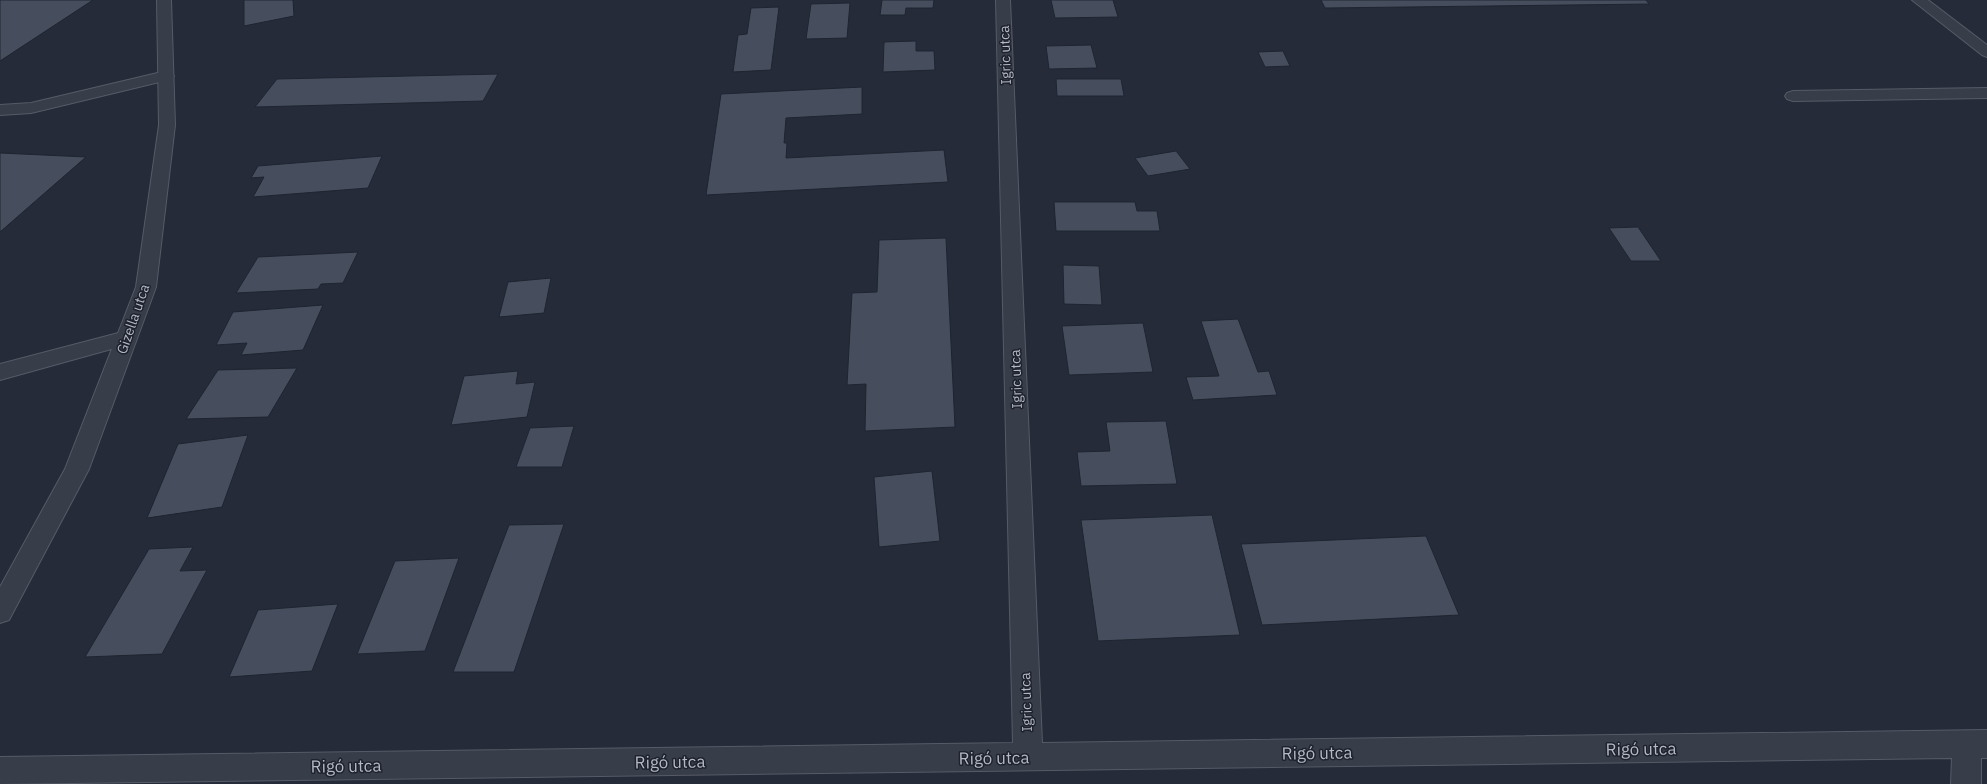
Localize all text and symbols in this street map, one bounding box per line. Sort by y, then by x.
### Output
street label: Igric utca [995,25,1015,85]
street label: Gizella utca [113,281,154,356]
street label: Igric utca [1006,349,1026,409]
street label: Igric utca [1016,672,1036,732]
street label: Rigó utca [1605,737,1677,761]
street label: Rigó utca [1281,741,1353,765]
street label: Rigó utca [958,746,1030,770]
street label: Rigó utca [634,750,706,774]
street label: Rigó utca [310,754,382,778]

